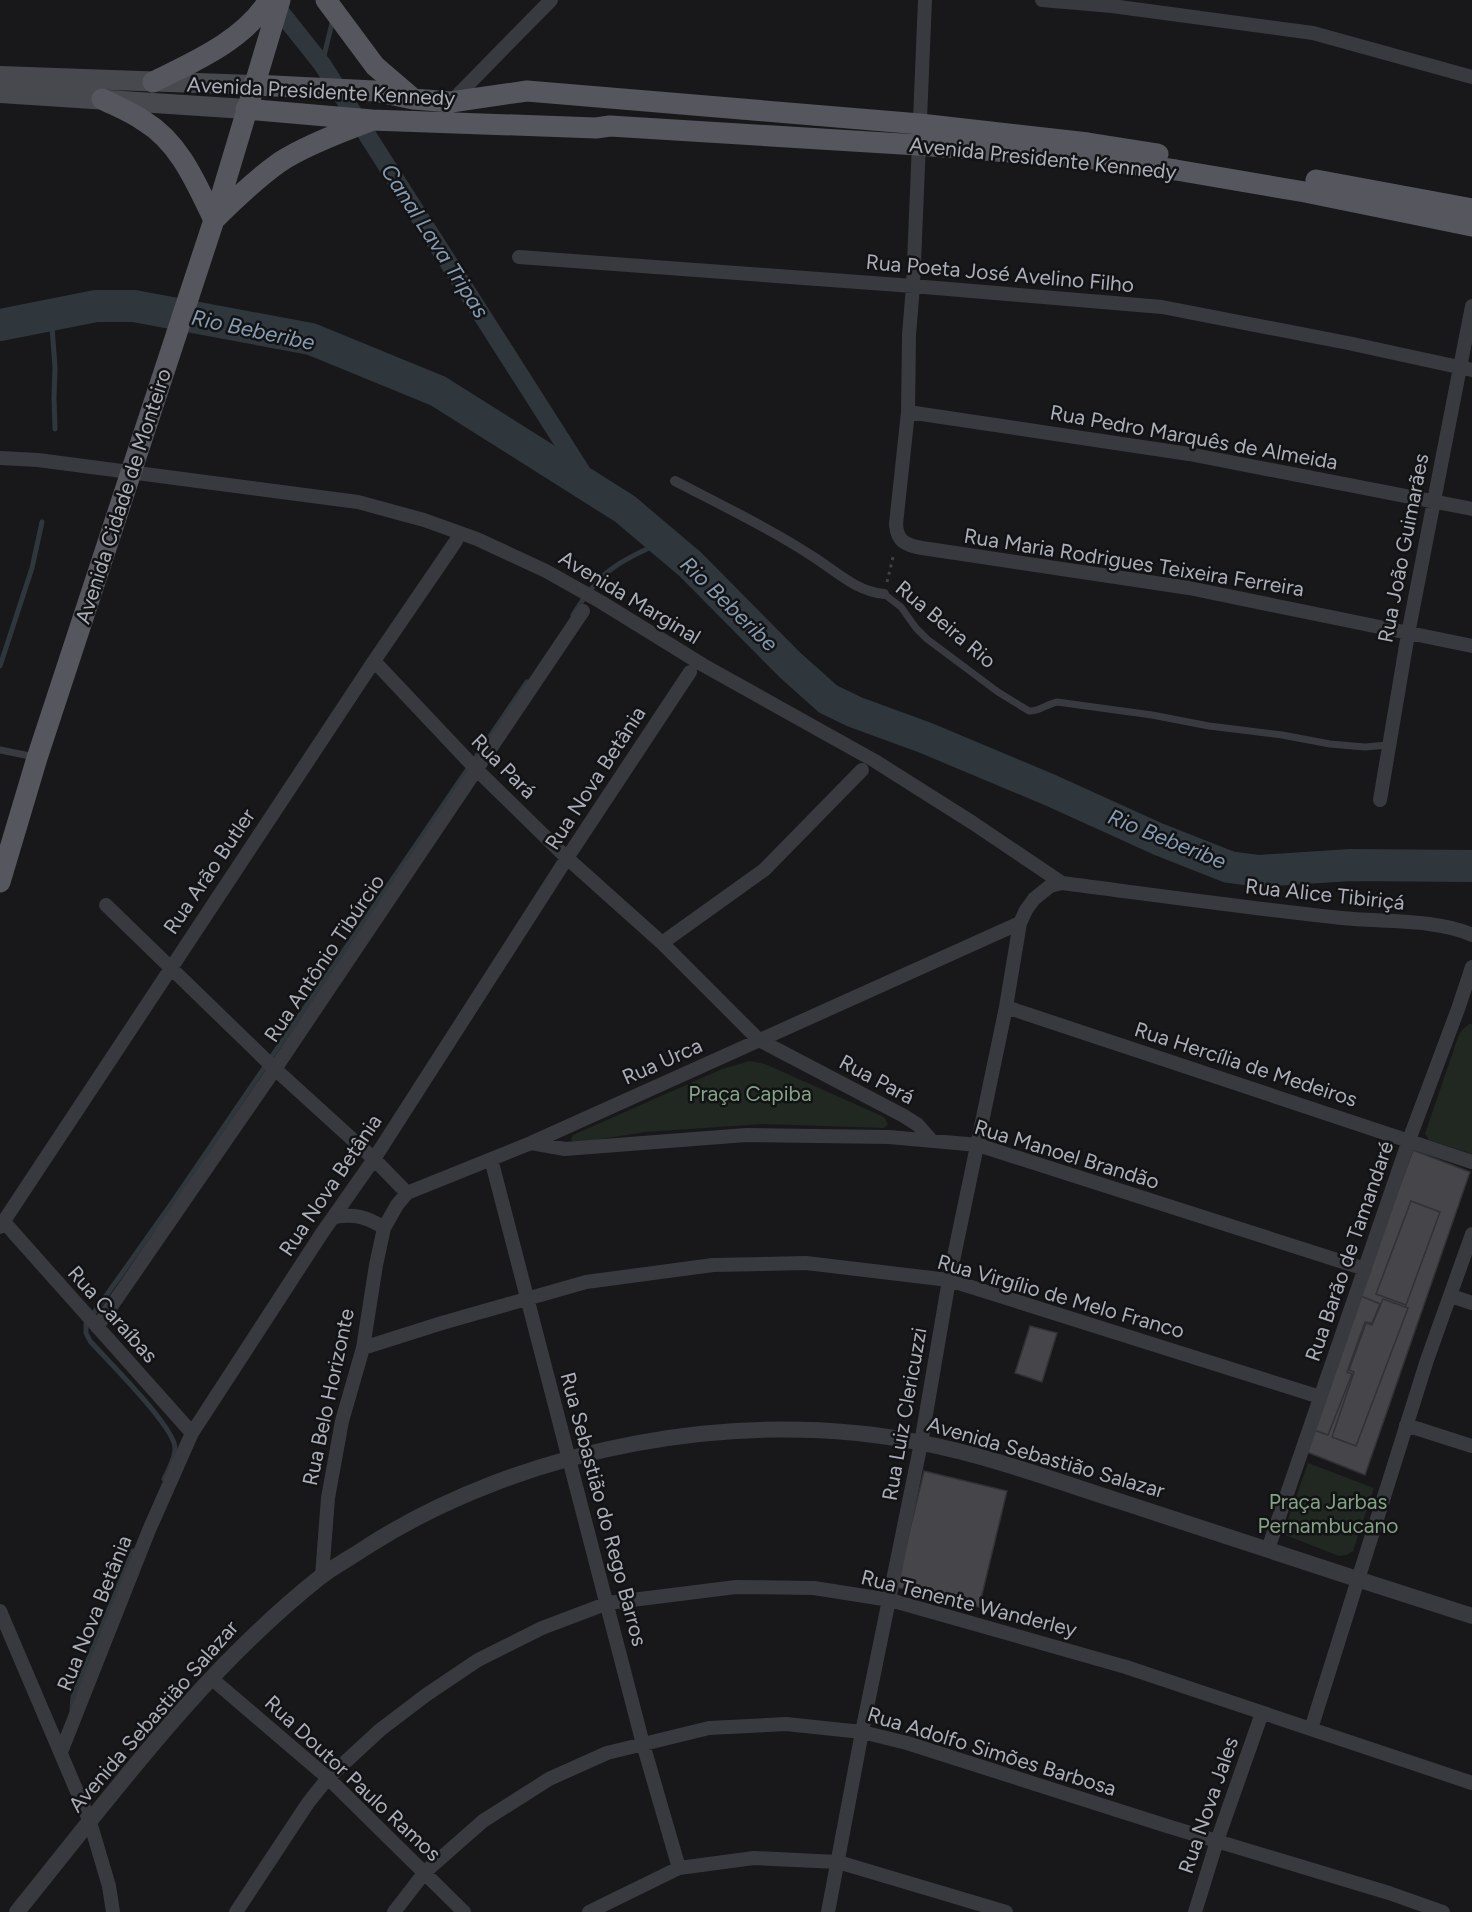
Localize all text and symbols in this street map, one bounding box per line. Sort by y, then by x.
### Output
street label: Avenida Presidente Kennedy [186,71,456,111]
street label: Avenida Presidente Kennedy [908,132,1178,184]
water label: Canal Lava Tripas [375,159,495,323]
street label: Rua Poeta José Avelino Filho [865,249,1135,297]
water label: Rio Beberibe [189,304,317,356]
street label: Avenida Cidade de Monteiro [70,365,176,627]
street label: Rua Pedro Marquês de Almeida [1048,399,1340,475]
street label: Rua João Guimarães [1372,451,1434,645]
street label: Rua Maria Rodrigues Teixeira Ferreira [962,523,1306,601]
street label: Avenida Marginal [555,545,705,649]
water label: Rio Beberibe [675,551,783,657]
street label: Rua Beira Rio [891,575,1001,673]
street label: Rua Nova Betânia [539,702,651,854]
street label: Rua Pará [466,728,542,804]
water label: Rio Beberibe [1104,803,1230,875]
street label: Rua Arão Butler [158,804,260,938]
street label: Rua Antônio Tibúrcio [259,869,389,1047]
street label: Rua Alice Tibiriçá [1244,873,1406,915]
street label: Rua Hercília de Medeiros [1132,1016,1360,1112]
street label: Rua Urca [618,1032,706,1090]
street label: Rua Pará [835,1049,919,1109]
park label: Praça Capiba [688,1081,812,1106]
street label: Rua Nova Betânia [273,1109,387,1261]
street label: Rua Manoel Brandão [972,1114,1162,1194]
street label: Rua Barão de Tamandaré [1300,1138,1398,1364]
street label: Rua Virgílio de Melo Franco [935,1249,1187,1343]
street label: Rua Caraíbas [63,1260,163,1368]
street label: Rua Belo Horizonte [297,1306,359,1488]
street label: Rua Luiz Clericuzzi [876,1325,932,1503]
street label: Rua Sebastião do Rego Barros [555,1369,653,1649]
street label: Avenida Sebastião Salazar [924,1411,1168,1503]
park label: Praça Jarbas Pernambucano [1258,1489,1398,1538]
street label: Rua Nova Betânia [51,1532,137,1694]
street label: Rua Tenente Wanderley [859,1564,1079,1642]
street label: Avenida Sebastião Salazar [63,1615,243,1817]
street label: Rua Doutor Paulo Ramos [260,1690,446,1866]
street label: Rua Adolfo Simões Barbosa [865,1701,1119,1801]
street label: Rua Nova Jales [1173,1733,1243,1877]

